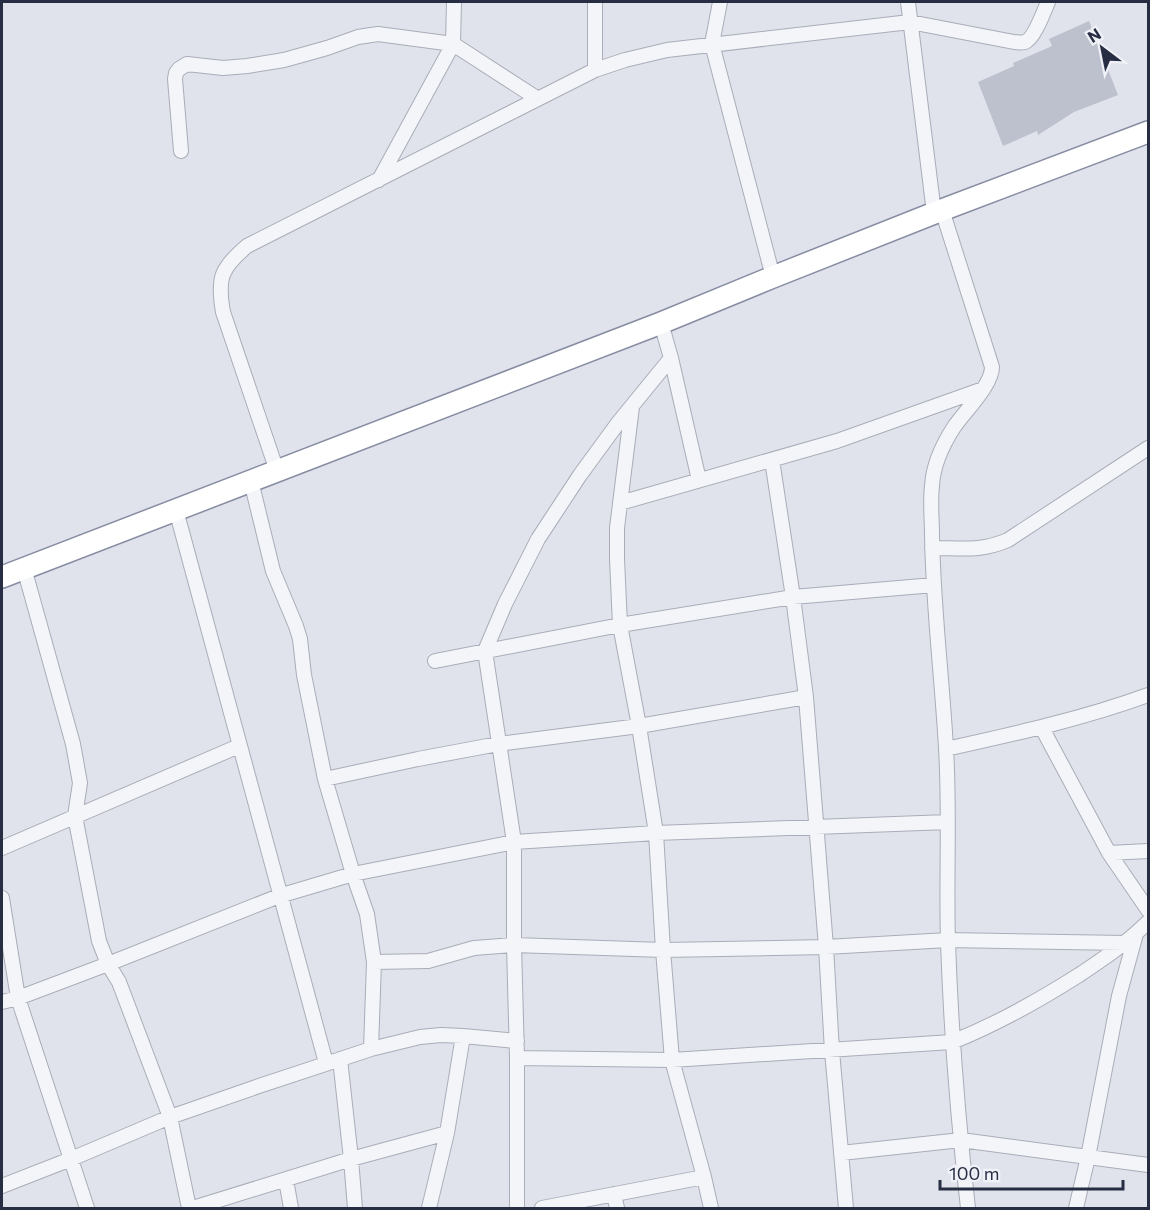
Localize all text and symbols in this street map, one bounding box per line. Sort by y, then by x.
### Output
north arrow [1072,18,1132,78]
text: N [1084,24,1104,46]
scale bar [940,1153,1123,1191]
text: 100 m [949,1162,999,1184]

